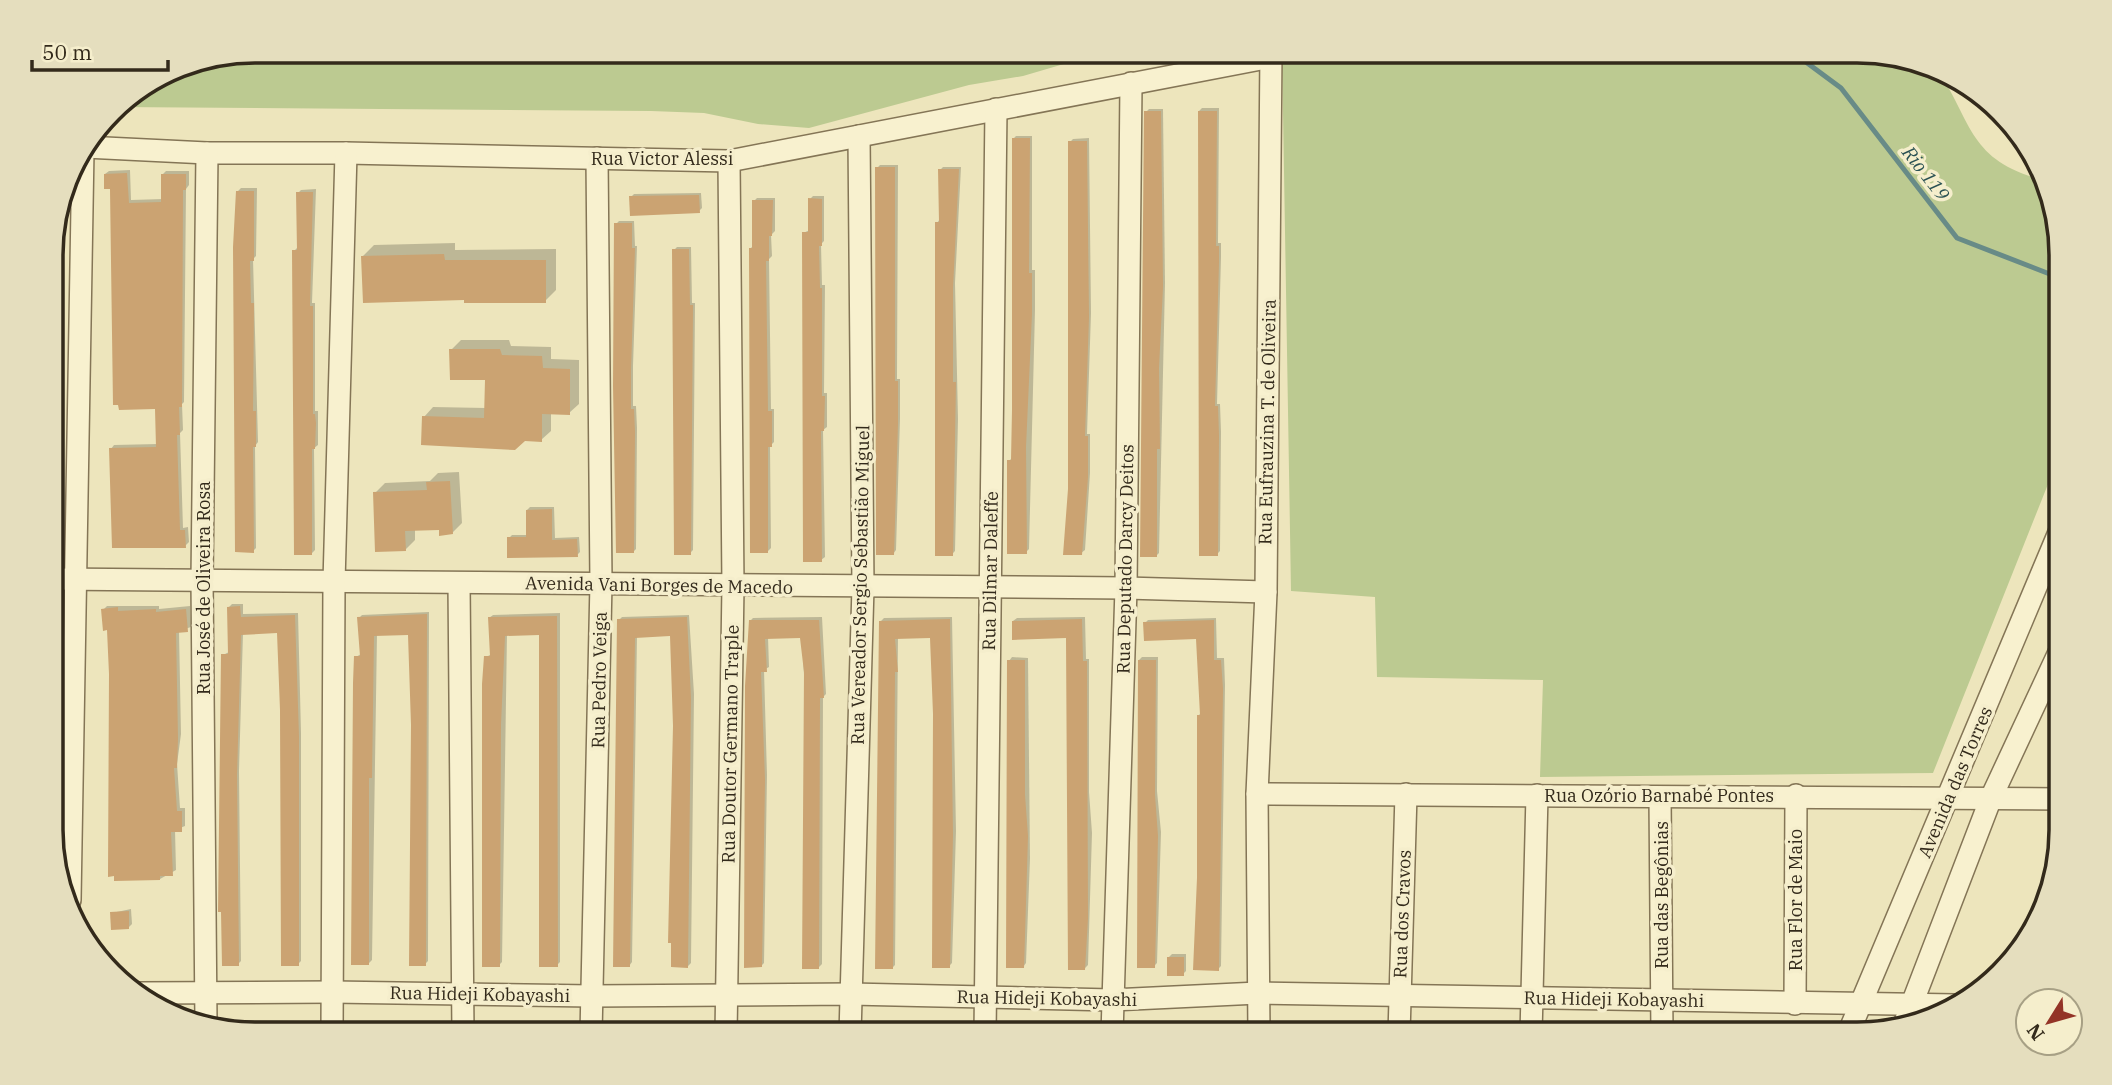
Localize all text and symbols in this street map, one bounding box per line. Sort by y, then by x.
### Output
scale bar [32,28,168,72]
text: 50 m [42,38,92,66]
water label: Rio 119 [1897,140,1955,205]
street label: Rua Victor Alessi [591,147,734,170]
street label: Rua Eufrauzina T. de Oliveira [1253,299,1281,545]
street label: Rua Vereador Sergio Sebastião Miguel [846,425,874,745]
street label: Rua Deputado Darcy Deitos [1111,444,1139,674]
street label: Rua José de Oliveira Rosa [192,481,215,695]
street label: Rua Dilmar Daleffe [977,491,1003,651]
street label: Avenida Vani Borges de Macedo [525,571,793,599]
street label: Rua Pedro Veiga [586,611,612,749]
street label: Rua Doutor Germano Traple [716,625,744,863]
street label: Avenida das Torres [1913,703,1997,861]
street label: Rua Ozório Barnabé Pontes [1544,784,1774,807]
street label: Rua das Begônias [1650,821,1673,969]
street label: Rua Flor de Maio [1784,829,1807,971]
street label: Rua dos Cravos [1388,849,1416,979]
street label: Rua Hideji Kobayashi [389,981,571,1007]
street label: Rua Hideji Kobayashi [956,985,1138,1011]
street label: Rua Hideji Kobayashi [1523,986,1705,1012]
north arrow [2014,987,2084,1057]
text: N [2021,1019,2050,1045]

